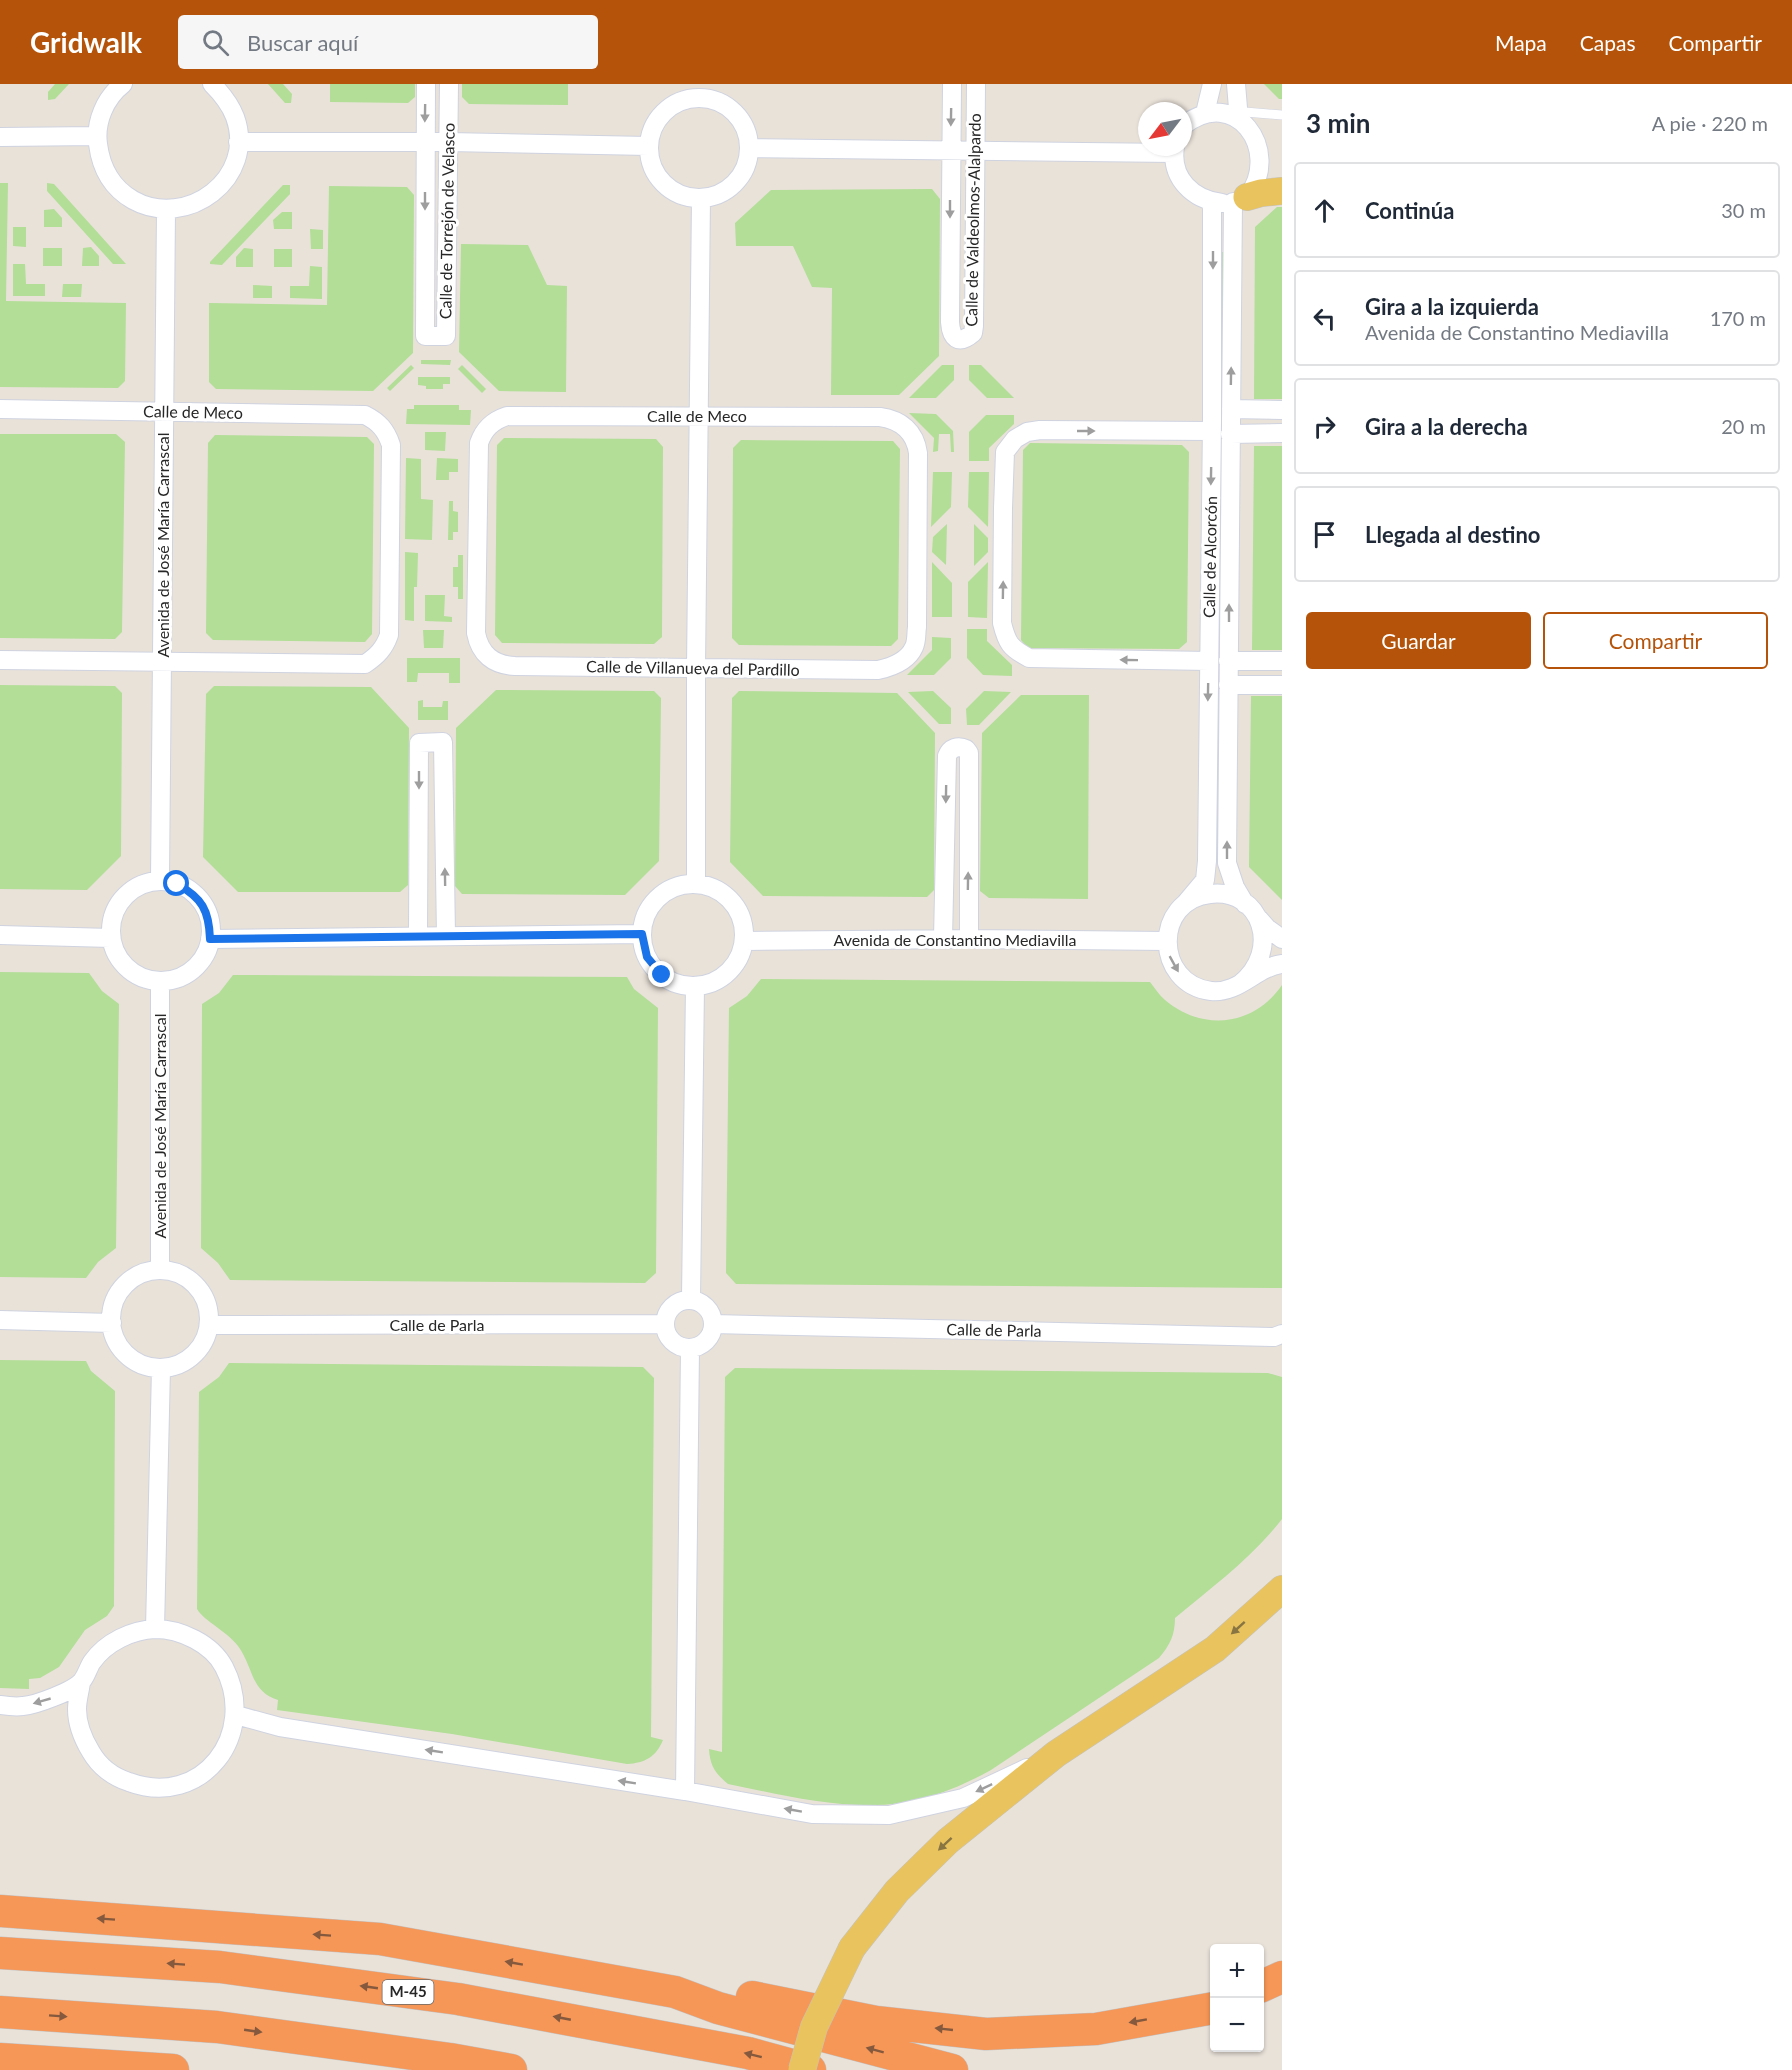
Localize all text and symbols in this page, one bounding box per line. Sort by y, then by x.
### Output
search box [178,15,598,69]
text: Gridwalk [30,25,142,59]
icon: search [199,26,232,59]
text: Buscar aquí [247,29,358,56]
text: Mapa [1495,30,1547,55]
text: Capas [1580,30,1636,55]
text: Compartir [1669,30,1762,55]
north arrow [1138,102,1192,156]
one-way arrow [420,104,430,123]
text: 3 min [1306,107,1370,139]
one-way arrow [946,108,956,127]
text: A pie · 220 m [1652,111,1768,135]
street label: Calle de Valdeolmos-Alalpardo [961,113,984,327]
street label: Calle de Torrejón de Velasco [435,123,458,319]
one-way arrow [420,191,430,210]
icon: ahead [1308,194,1341,227]
text: Continúa [1365,197,1454,224]
text: 30 m [1721,198,1766,222]
one-way arrow [945,200,955,219]
one-way arrow [1208,251,1218,270]
text: Gira a la izquierda [1365,293,1539,320]
icon: left [1308,302,1341,335]
text: 170 m [1710,306,1766,330]
text: Avenida de Constantino Mediavilla [1365,320,1669,344]
one-way arrow [1226,366,1236,385]
street label: Calle de Meco [143,401,243,422]
street label: Calle de Meco [647,406,747,425]
icon: right [1308,410,1341,443]
text: Gira a la derecha [1365,413,1528,440]
text: 20 m [1721,414,1766,438]
one-way arrow [1076,426,1095,435]
street label: Avenida de José María Carrascal [153,432,172,658]
one-way arrow [1206,467,1216,486]
street label: Calle de Alcorcón [1199,496,1220,618]
icon: arrive [1308,518,1341,551]
text: Llegada al destino [1365,521,1541,548]
one-way arrow [998,580,1008,599]
one-way arrow [1224,603,1234,622]
button: Guardar [1306,612,1531,669]
button: Compartir [1543,612,1768,669]
one-way arrow [1120,655,1139,665]
street label: Calle de Villanueva del Pardillo [586,656,800,679]
one-way arrow [1204,683,1213,702]
one-way arrow [414,771,424,790]
one-way arrow [942,784,951,803]
one-way arrow [1222,840,1232,859]
one-way arrow [440,868,450,887]
route start [163,870,189,896]
one-way arrow [963,871,973,890]
street label: Avenida de Constantino Mediavilla [833,930,1077,949]
one-way arrow [1169,956,1179,973]
route end [648,961,674,987]
street label: Avenida de José María Carrascal [150,1013,169,1239]
street label: Calle de Parla [389,1315,485,1334]
street label: Calle de Parla [946,1319,1042,1340]
one-way arrow [1231,1621,1246,1634]
one-way arrow [33,1696,52,1706]
one-way arrow [425,1746,444,1755]
one-way arrow [617,1777,636,1786]
one-way arrow [974,1783,992,1793]
one-way arrow [783,1806,802,1815]
one-way arrow [938,1837,953,1850]
one-way arrow [97,1914,116,1924]
one-way arrow [312,1930,331,1940]
map controls [1210,1944,1264,2052]
button: + [1210,1944,1264,1998]
one-way arrow [504,1958,523,1967]
one-way arrow [166,1959,185,1969]
road number: M-45 [382,1980,434,2004]
one-way arrow [360,1982,379,1992]
button: − [1210,1998,1264,2052]
one-way arrow [49,2011,68,2020]
one-way arrow [552,2014,571,2023]
one-way arrow [1128,2017,1147,2026]
one-way arrow [934,2024,953,2034]
one-way arrow [243,2027,262,2036]
one-way arrow [866,2044,884,2054]
one-way arrow [744,2049,762,2059]

